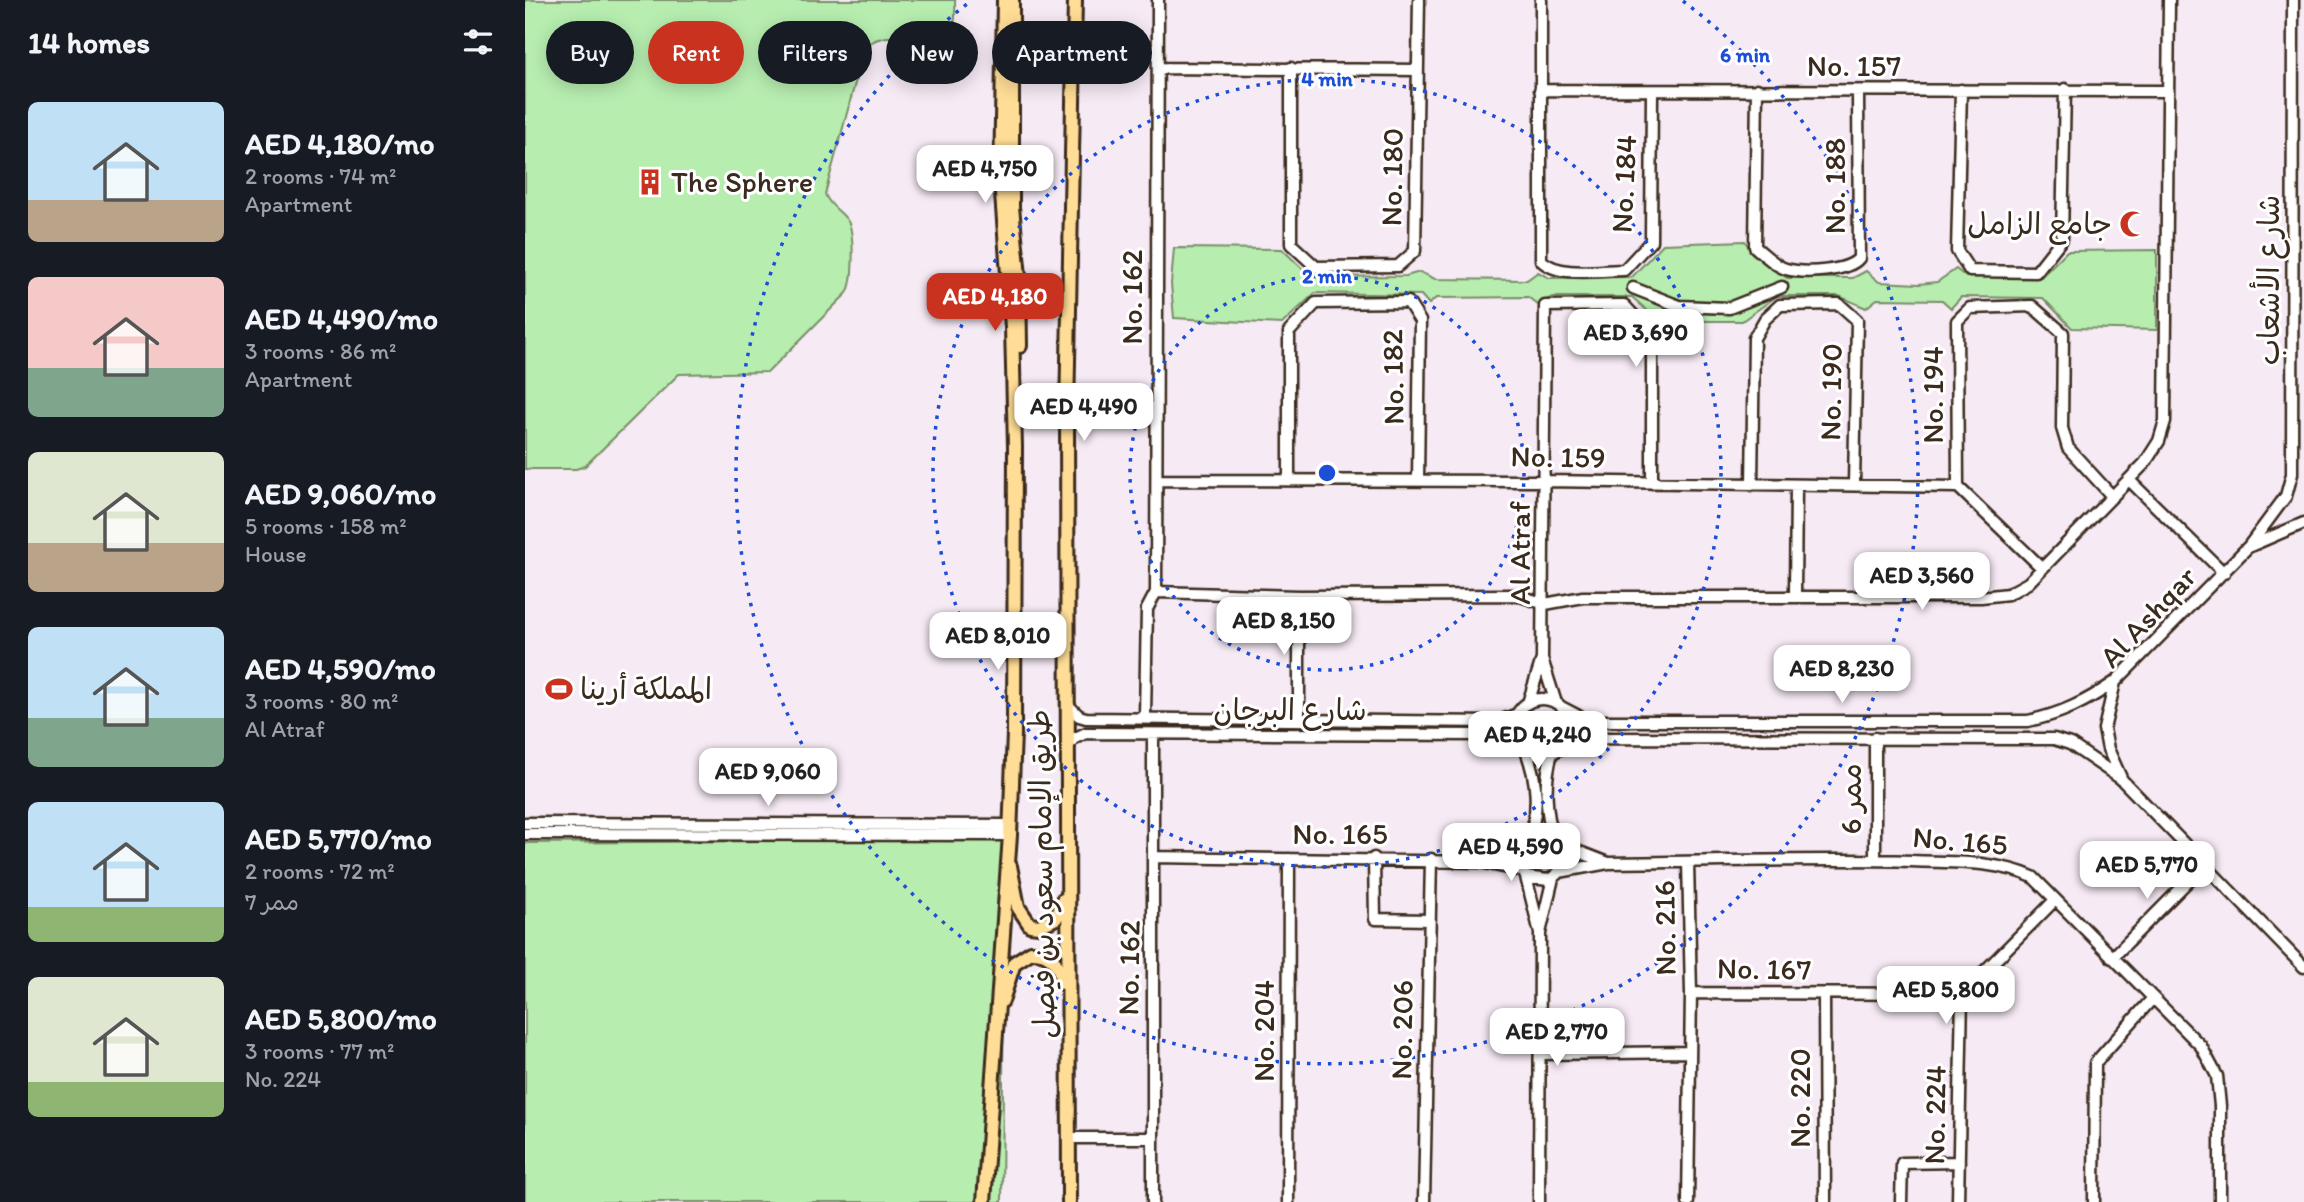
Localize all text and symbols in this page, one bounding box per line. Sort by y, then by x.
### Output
chip: Buy [546,21,634,84]
chip: Rent [648,21,744,84]
chip: Filters [758,21,872,84]
chip: New [886,21,978,84]
chip: Apartment [992,21,1152,84]
icon: filters [459,23,497,61]
text: 14 homes [28,24,150,61]
text: 6 min [1720,42,1771,67]
street label: No. 157 [1807,47,1901,84]
text: 4 min [1301,66,1354,91]
text: AED 4,180/mo [245,125,435,162]
street label: No. 180 [1372,127,1411,227]
icon: home [84,130,168,214]
street label: No. 184 [1602,134,1645,234]
street label: No. 188 [1816,138,1853,234]
pin: AED 4,750 [905,146,1065,205]
text: AED 4,750 [933,154,1037,182]
text: 2 rooms · 74 m² [245,162,397,190]
place label: The Sphere [671,163,813,200]
building icon: The Sphere [635,167,665,197]
text: Apartment [245,190,352,218]
street label: شارع الأشعاب [2249,195,2290,365]
place label: جامع الزامل [1967,205,2112,246]
mosque icon: جامع الزامل [2118,209,2148,239]
street label: No. 162 [1113,249,1150,345]
text: 2 min [1302,263,1353,288]
pin: AED 4,180 [915,274,1075,333]
text: AED 4,180 [943,282,1047,310]
text: AED 4,490/mo [245,300,438,337]
icon: home [84,305,168,389]
pin: AED 3,690 [1556,310,1716,369]
text: AED 3,690 [1584,318,1688,346]
street label: No. 182 [1373,329,1412,425]
text: 3 rooms · 86 m² [245,337,397,365]
street label: No. 190 [1811,343,1850,441]
street label: No. 194 [1914,346,1951,444]
text: Apartment [245,365,352,393]
pin: AED 4,490 [1004,384,1164,443]
text: AED 4,490 [1030,392,1138,420]
street label: No. 159 [1510,437,1606,476]
centre of rings [1315,461,1339,485]
text: AED 9,060/mo [245,475,436,512]
icon: home [84,480,168,564]
street label: Al Atraf [1501,501,1538,605]
text: 5 rooms · 158 m² [245,512,407,540]
text: House [245,540,307,568]
pin: AED 3,560 [1842,552,2002,612]
street label: Al Ashqar [2091,558,2204,675]
text: AED 3,560 [1870,561,1974,589]
pin: AED 8,150 [1204,598,1364,657]
text: AED 8,150 [1233,606,1335,634]
pin: AED 8,010 [918,612,1078,672]
text: AED 8,010 [945,621,1051,649]
pin: AED 8,230 [1762,646,1922,705]
text: AED 4,590/mo [245,650,436,687]
text: AED 8,230 [1790,654,1894,682]
icon: home [84,655,168,739]
place label: المملكة أرينا [580,670,712,707]
sports icon: المملكة أرينا [544,674,574,704]
text: 3 rooms · 80 m² [245,687,399,715]
street label: شارع البرجان [1213,691,1367,731]
street label: طريق الإمام سعود بن فيصل [1020,709,1067,1039]
pin: AED 4,240 [1458,712,1618,771]
text: Al Atraf [245,715,324,743]
text: AED 4,240 [1484,720,1592,748]
pin: AED 9,060 [688,748,848,808]
text: AED 9,060 [715,757,821,785]
street label: ممر 6 [1832,763,1869,835]
street label: No. 165 [1292,815,1388,852]
street label: No. 165 [1911,818,2009,863]
text: AED 5,770/mo [245,820,432,857]
pin: AED 4,590 [1431,824,1591,883]
icon: home [84,830,168,914]
text: AED 4,590 [1458,832,1564,860]
pin: AED 5,770 [2067,842,2227,901]
text: AED 5,770 [2096,850,2198,878]
text: 2 rooms · 72 m² [245,857,395,885]
street label: No. 216 [1645,880,1684,976]
text: ممر 7 [245,888,299,916]
street label: No. 162 [1109,920,1148,1016]
street label: No. 167 [1716,949,1812,988]
pin: AED 5,800 [1866,967,2026,1026]
text: AED 5,800 [1893,975,1999,1003]
street label: No. 204 [1245,980,1282,1082]
street label: No. 206 [1382,980,1421,1080]
text: AED 5,800/mo [245,1000,437,1037]
icon: home [84,1005,168,1089]
pin: AED 2,770 [1477,1009,1637,1068]
text: AED 2,770 [1506,1017,1608,1045]
text: 3 rooms · 77 m² [245,1037,395,1065]
street label: No. 220 [1781,1048,1818,1148]
text: No. 224 [245,1065,321,1093]
street label: No. 224 [1915,1065,1954,1165]

